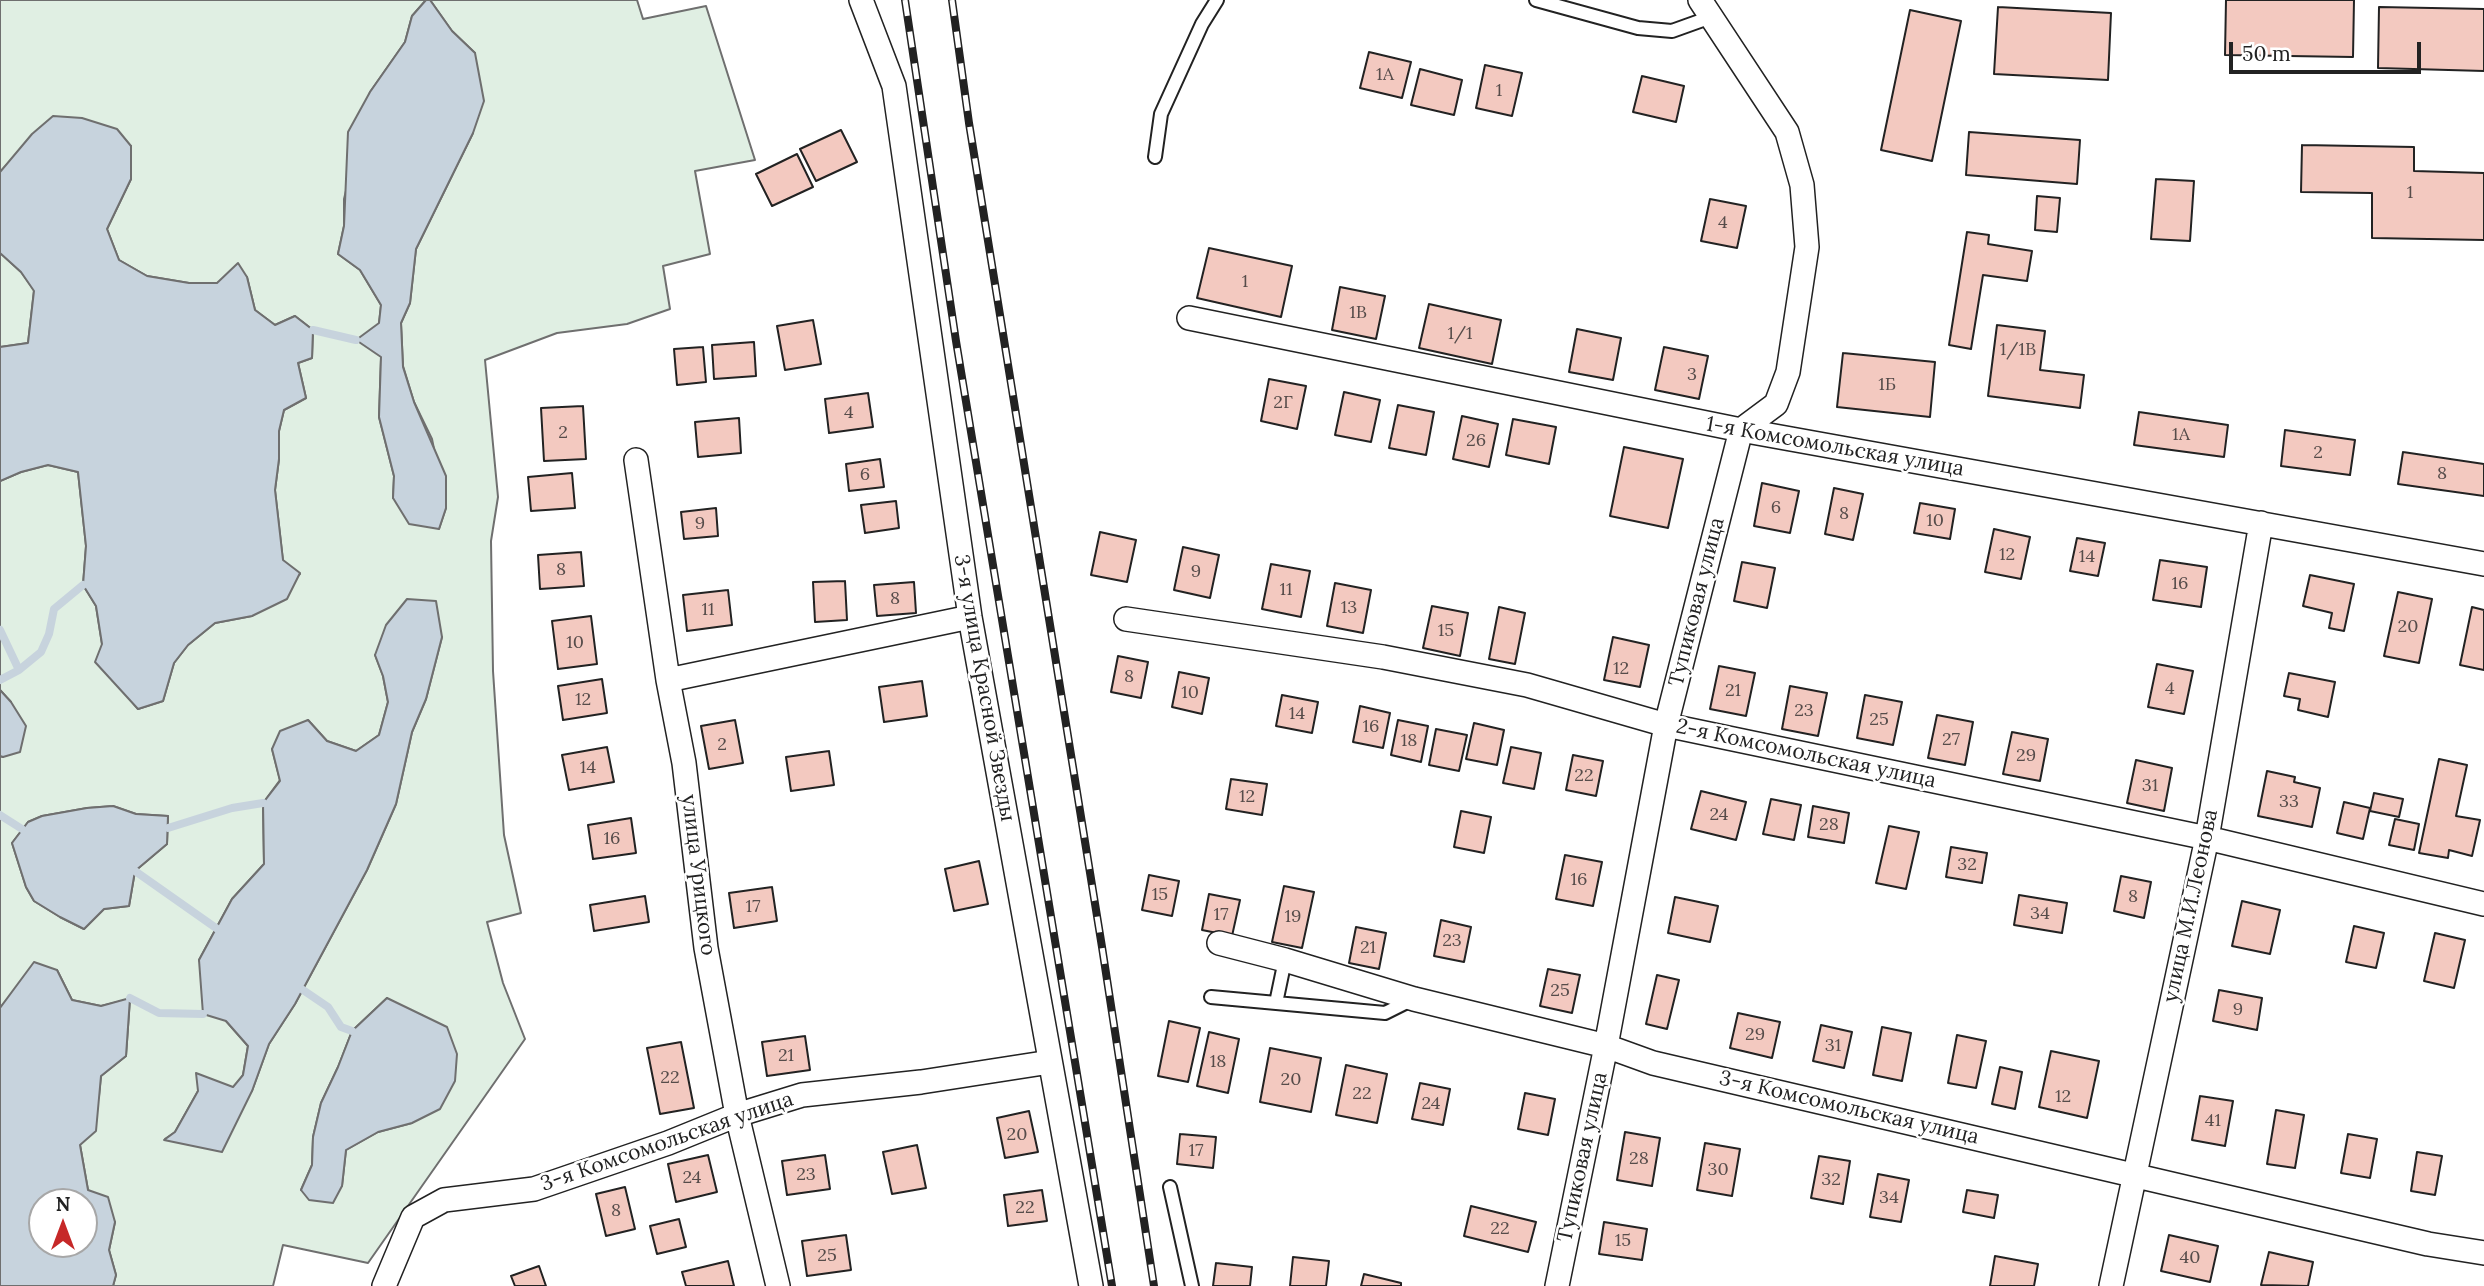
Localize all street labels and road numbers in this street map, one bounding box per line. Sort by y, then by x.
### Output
street label: 1-я Комсомольская улица [1704,412,1966,482]
street label: Тупиковая улица [1664,515,1730,689]
street label: 3-я улица Красной Звезды [948,553,1020,823]
street label: 2-я Комсомольская улица [1674,714,1938,794]
street label: улица Урицкого [676,793,720,957]
street label: улица М.И.Леонова [2158,807,2224,1005]
street label: 3-я Комсомольская улица [1717,1066,1981,1150]
street label: Тупиковая улица [1553,1070,1613,1244]
street label: 3-я Комсомольская улица [537,1087,797,1197]

